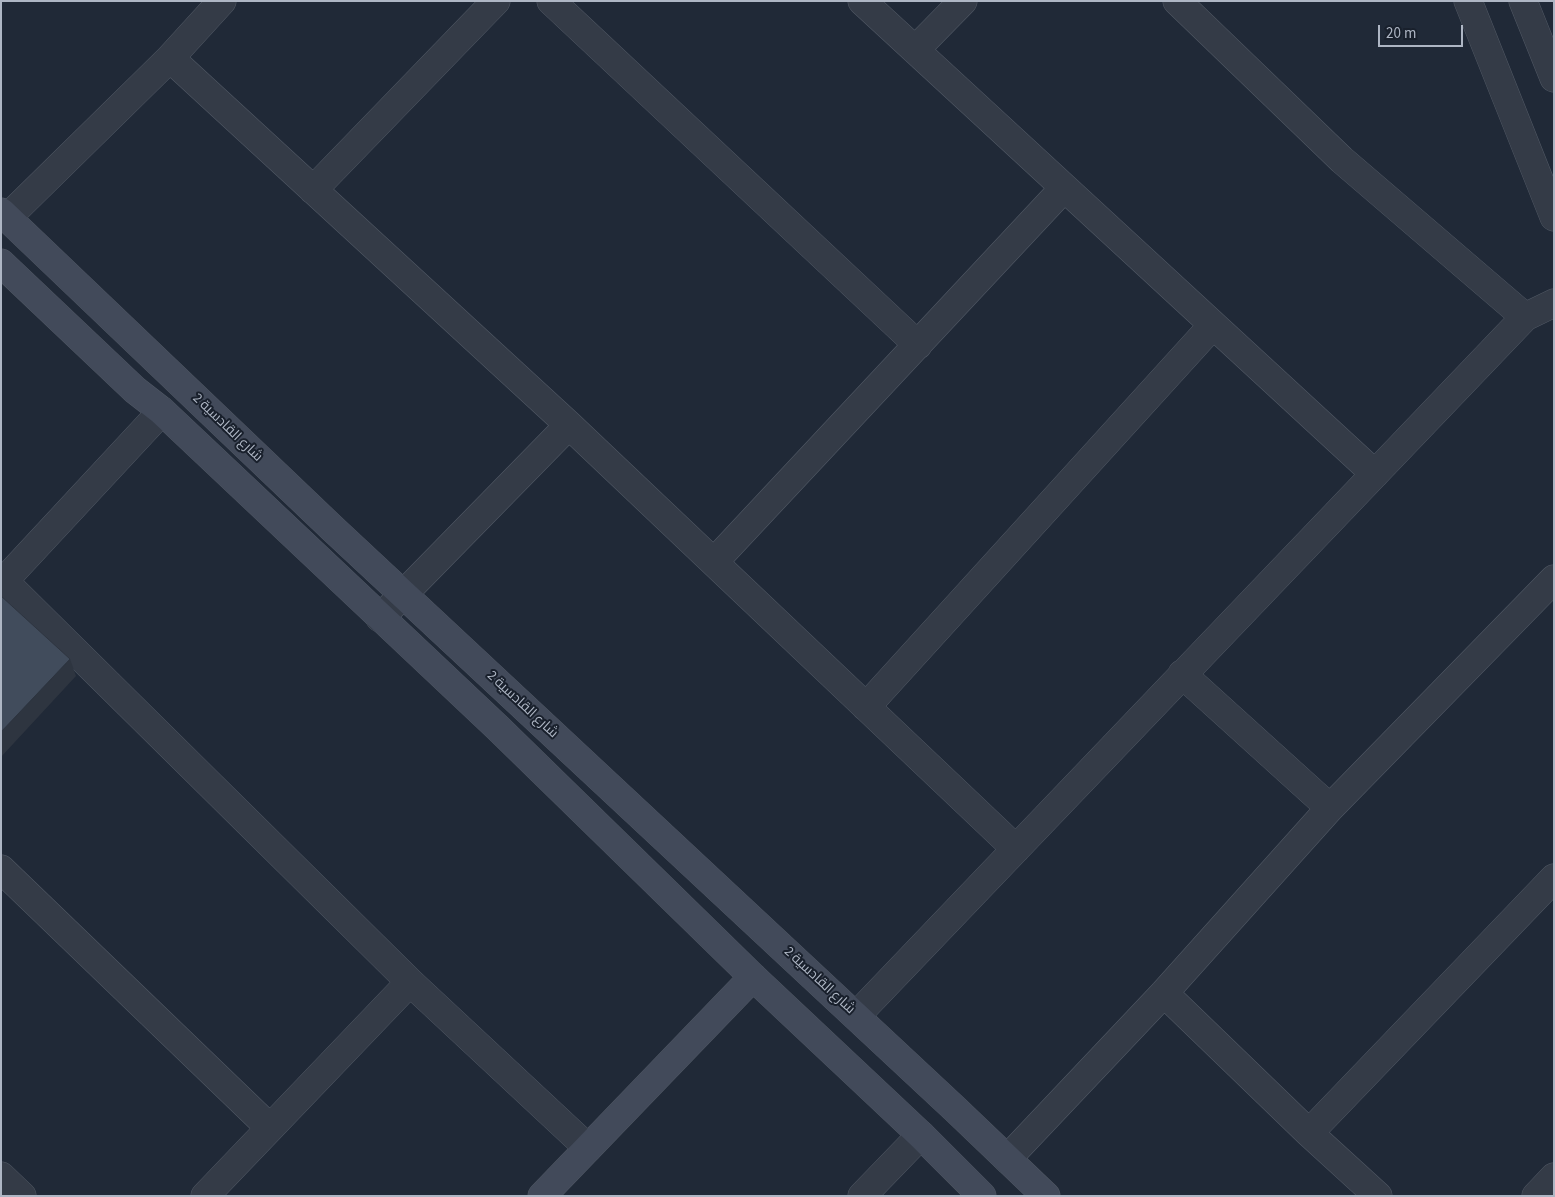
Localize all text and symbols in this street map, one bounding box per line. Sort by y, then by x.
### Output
scale bar [1380,15,1465,47]
text: 20 m [1386,23,1416,44]
street label: شارع القادسية 2 [188,390,266,466]
street label: شارع القادسية 2 [483,668,561,742]
street label: شارع القادسية 2 [780,944,858,1018]

